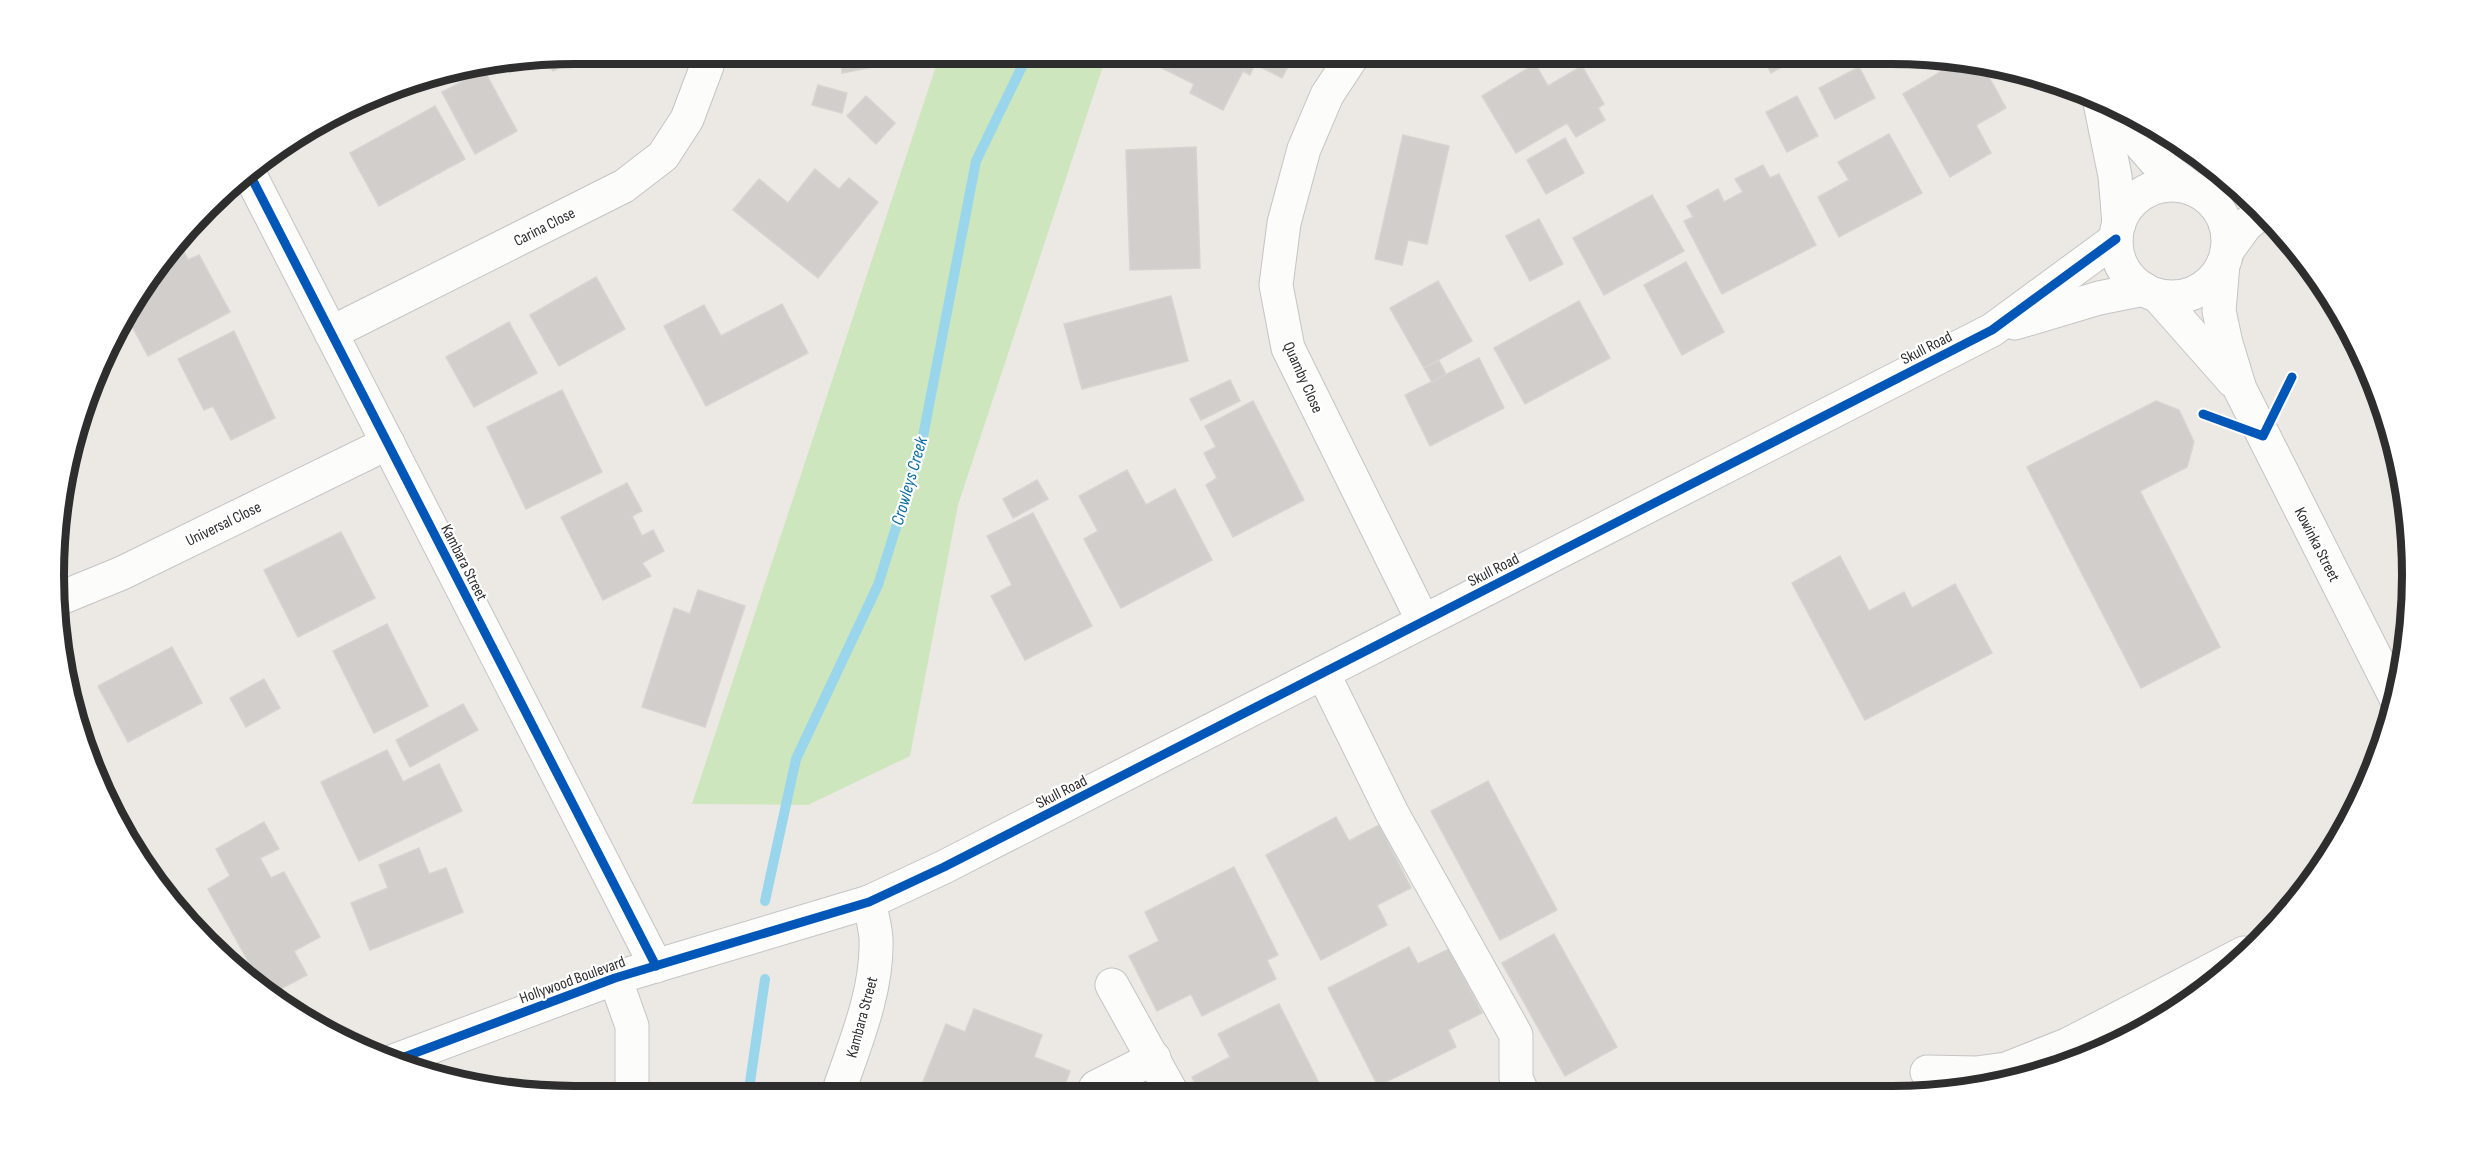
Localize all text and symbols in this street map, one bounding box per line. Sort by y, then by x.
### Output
street label: Carina Close [511,204,579,251]
street label: Skull Road [1898,327,1955,369]
street label: Quamby Close [1279,339,1327,416]
water label: Crowleys Creek [887,433,932,528]
street label: Universal Close [183,498,264,551]
street label: Kowinka Street [2290,504,2344,585]
street label: Kambara Street [436,521,491,604]
street label: Skull Road [1465,549,1522,591]
street label: Skull Road [1033,771,1090,813]
street label: Hollywood Boulevard [517,952,628,1008]
street label: Kambara Street [843,975,882,1060]

